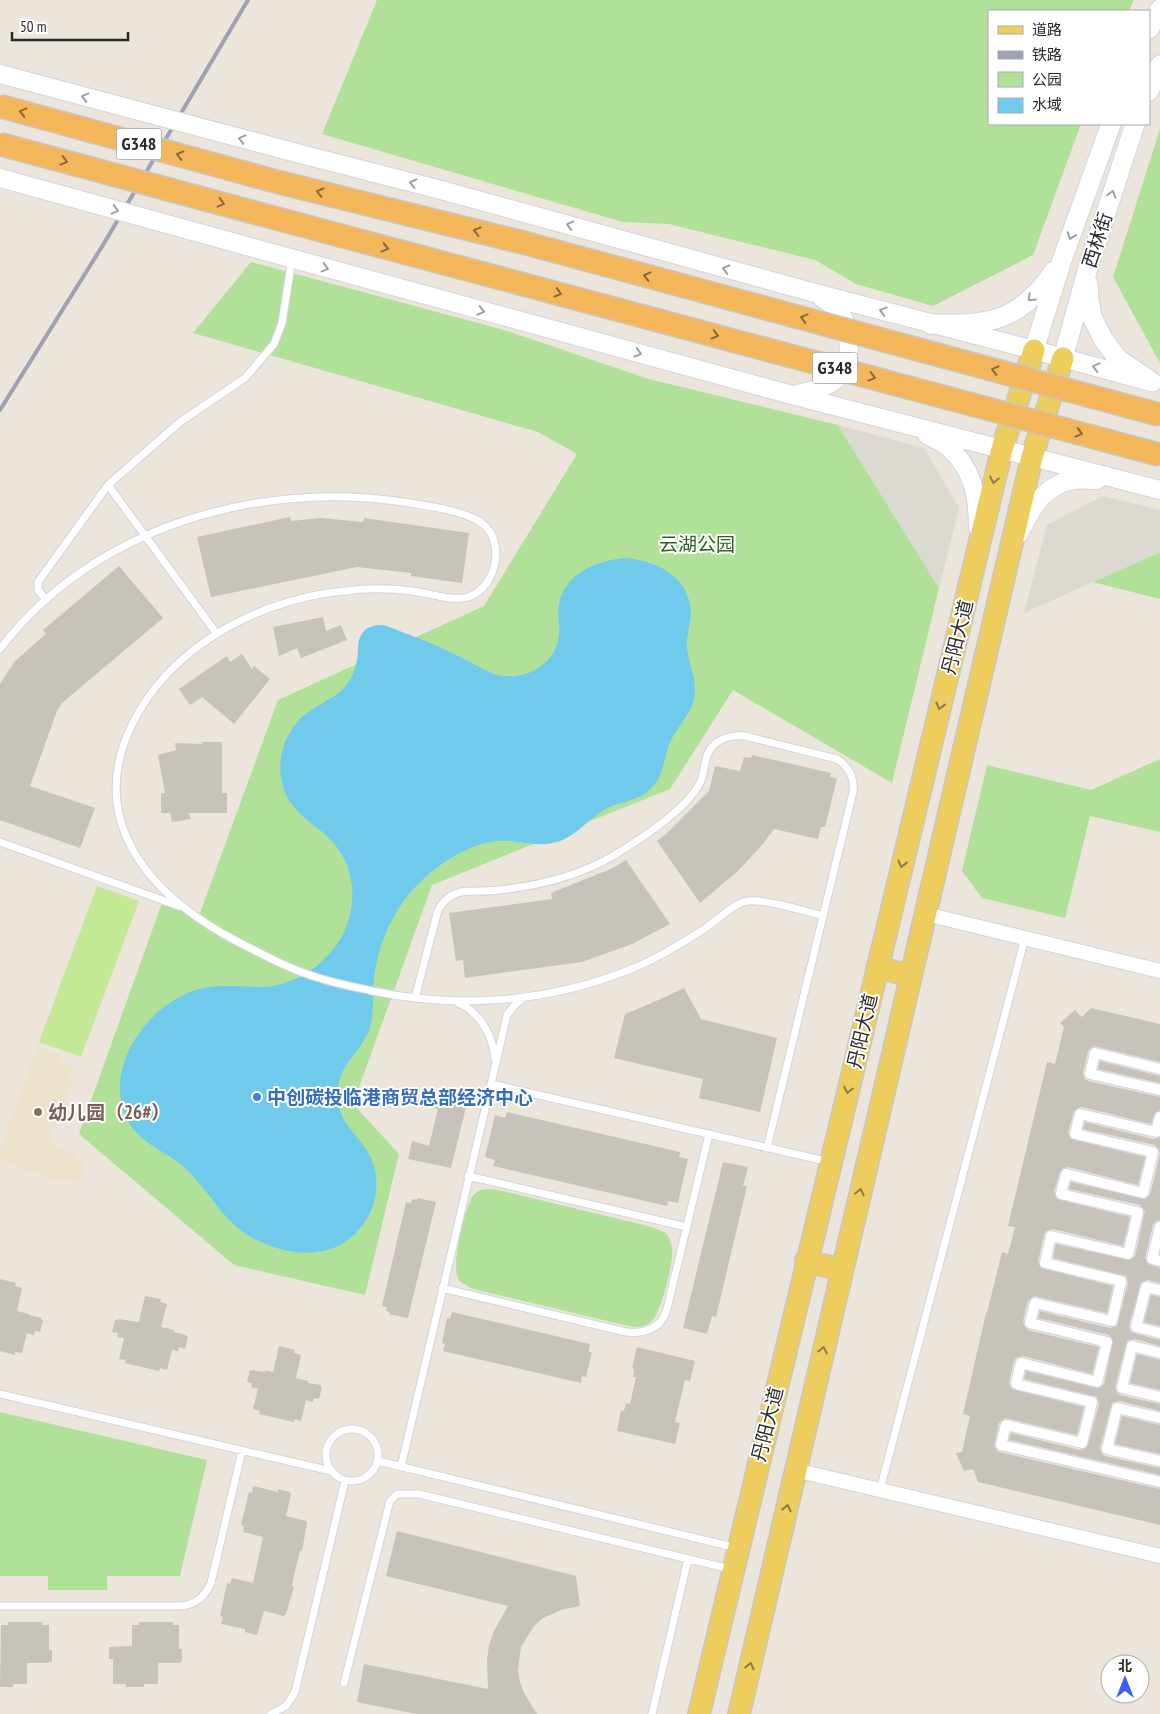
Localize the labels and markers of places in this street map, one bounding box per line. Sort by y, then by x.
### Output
place label: 中创碳投临港商贸总部经济中心 [267,1085,533,1109]
marker: 中创碳投临港商贸总部经济中心 [251,1091,263,1103]
place label: 幼儿园（26#） [48,1100,170,1124]
marker: 幼儿园（26#） [32,1106,44,1118]

